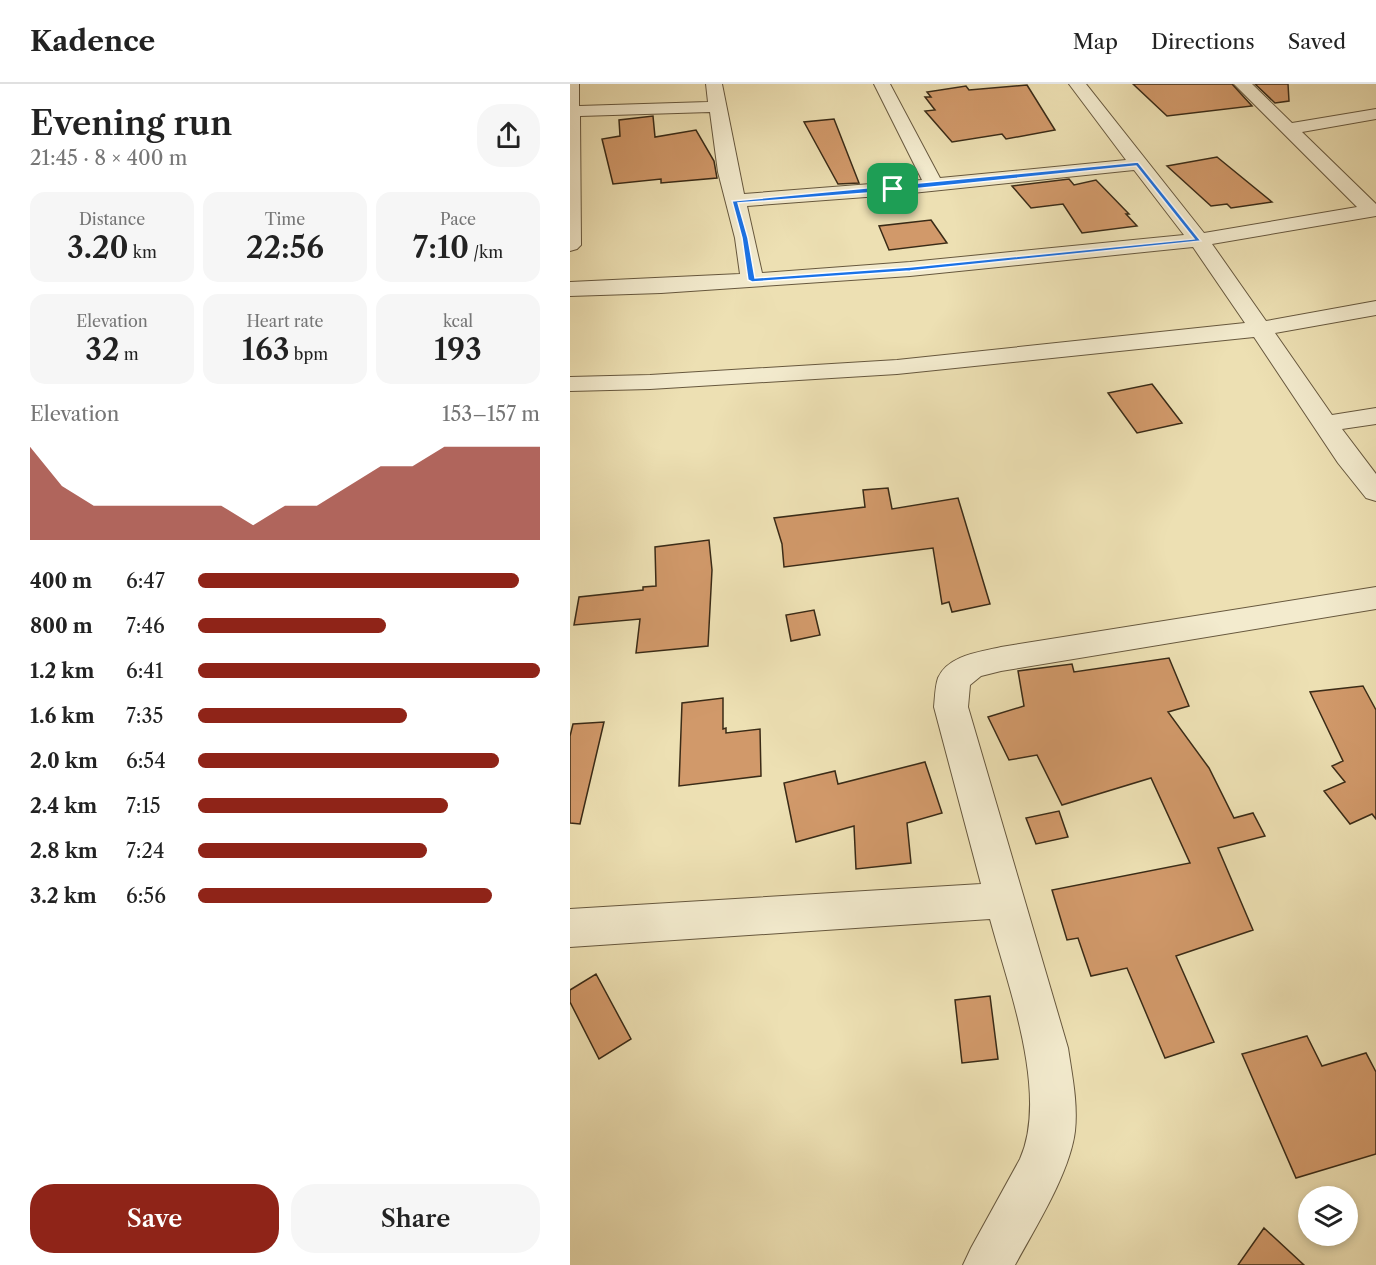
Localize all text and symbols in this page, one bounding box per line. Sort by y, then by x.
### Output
text: Kadence [30,24,155,58]
text: Map [1073,29,1118,54]
text: Directions [1151,29,1255,54]
text: Saved [1288,29,1346,54]
text: Evening run [30,103,232,144]
button: share [477,104,540,167]
text: 21:45 · 8 × 400 m [30,146,187,170]
pin [867,163,918,214]
icon: arrive [876,172,909,205]
text: Distance [79,209,145,229]
text: Time [265,209,305,229]
text: Pace [440,209,476,229]
text: 3.20 [67,229,129,266]
text: 22:56 [246,229,324,266]
text: 7:10 [413,229,469,266]
text: km [129,242,157,262]
text: /km [469,242,503,262]
text: Elevation [76,311,148,331]
text: Heart rate [246,311,324,331]
text: kcal [443,311,473,331]
text: 32 [85,331,120,368]
text: 163 [242,331,290,368]
text: 193 [434,331,482,368]
text: m [120,344,139,364]
text: bpm [290,344,328,364]
text: Elevation [30,402,119,426]
text: 153–157 m [442,402,540,426]
text: 400 m [30,569,92,593]
text: 6:47 [126,569,165,593]
text: 800 m [30,614,93,638]
text: 7:46 [126,614,165,638]
text: 1.2 km [30,659,94,683]
text: 6:41 [126,659,163,683]
text: 1.6 km [30,704,95,728]
text: 7:35 [126,704,163,728]
text: 2.0 km [30,749,98,773]
text: 6:54 [126,749,166,773]
text: 2.4 km [30,794,97,818]
text: 7:15 [126,794,161,818]
text: 2.8 km [30,839,98,863]
text: 7:24 [126,839,165,863]
text: 3.2 km [30,884,97,908]
text: 6:56 [126,884,166,908]
button: Save [30,1184,279,1253]
button: Share [291,1184,540,1253]
map controls [1298,1186,1358,1246]
button: layers [1298,1186,1358,1246]

